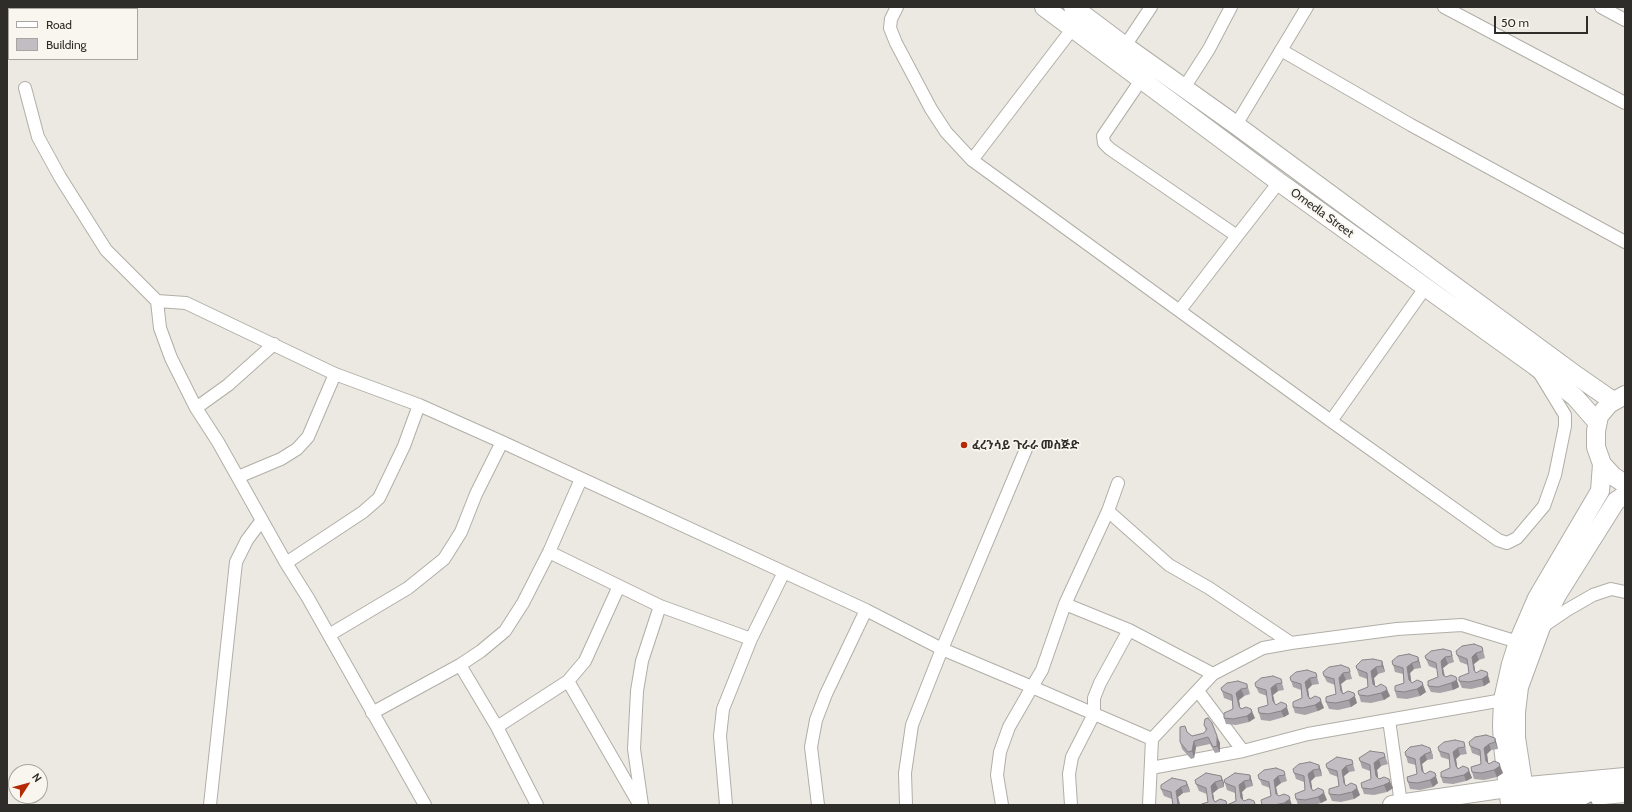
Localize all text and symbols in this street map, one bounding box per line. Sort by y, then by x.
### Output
legend [8,8,138,60]
scale bar [1496,8,1590,34]
text: 50 m [1501,15,1529,30]
text: Road [46,17,72,32]
text: Building [46,37,87,52]
street label: Omedla Street [1288,185,1356,241]
place label: ፈረንሳይ ጉራራ መስጅድ [972,438,1079,452]
marker: ፈረንሳይ ጉራራ መስጅድ [959,440,969,450]
north arrow [8,764,48,804]
text: N [29,770,45,785]

